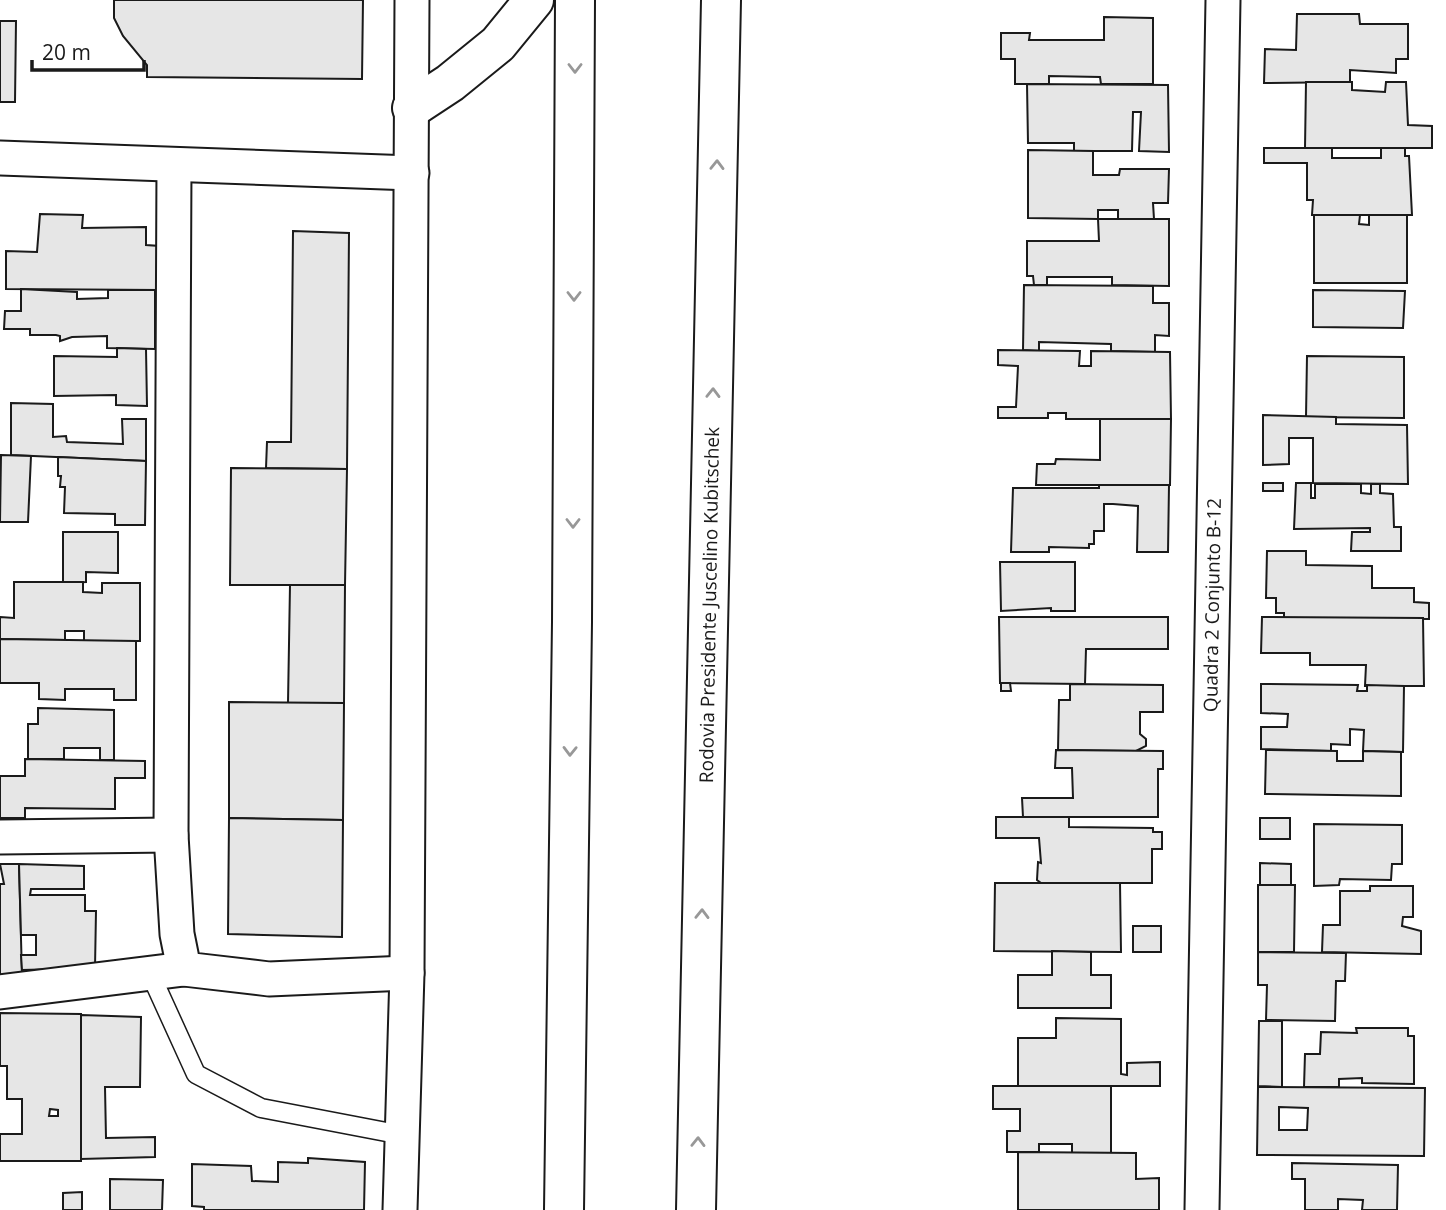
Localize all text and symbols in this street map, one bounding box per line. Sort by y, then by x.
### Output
scale bar [32,28,144,72]
text: 20 m [42,38,91,66]
one-way arrow [567,63,582,74]
one-way arrow [710,160,725,171]
one-way arrow [566,291,582,301]
one-way arrow [705,387,721,398]
street label: Rodovia Presidente Juscelino Kubitschek [693,427,725,783]
street label: Quadra 2 Conjunto B-12 [1197,498,1227,712]
one-way arrow [565,518,581,529]
one-way arrow [563,745,578,756]
one-way arrow [695,909,710,920]
one-way arrow [690,1136,705,1147]

